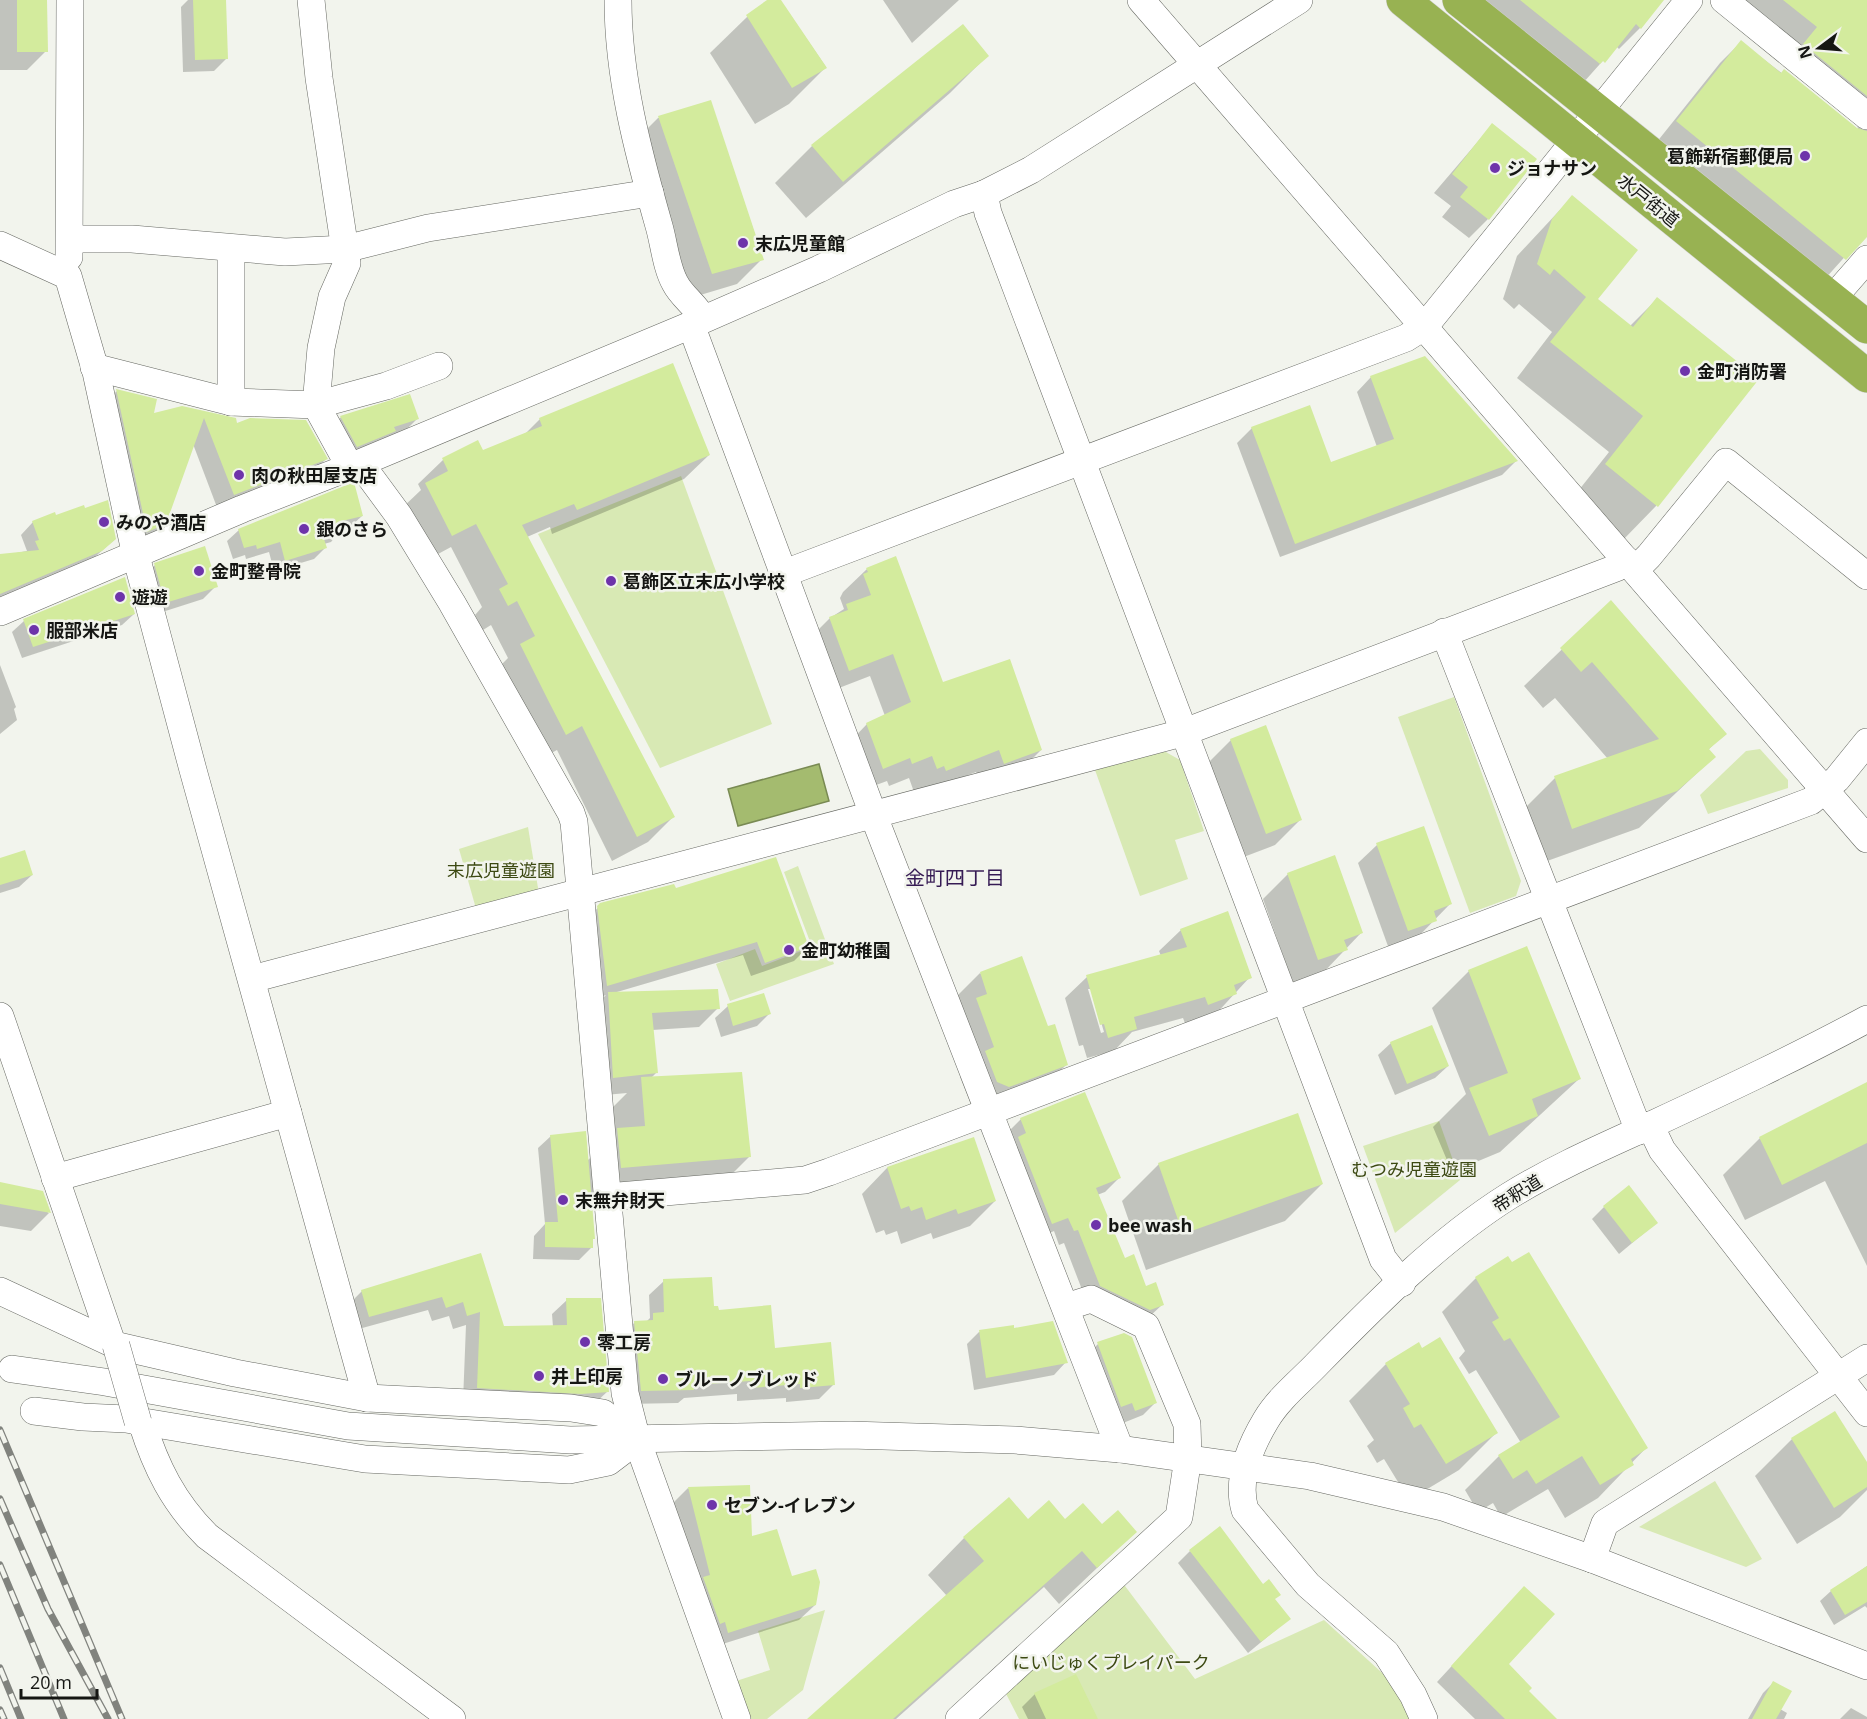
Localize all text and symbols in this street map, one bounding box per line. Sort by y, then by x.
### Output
north arrow [1789,18,1849,78]
text: N [1792,43,1817,61]
place label: 葛飾新宿郵便局 [1667,144,1793,168]
marker: 葛飾新宿郵便局 [1798,149,1812,163]
place label: ジョナサン [1507,156,1597,180]
marker: ジョナサン [1488,161,1502,175]
street label: 水戸街道 [1613,168,1685,232]
place label: 末広児童館 [755,231,845,255]
marker: 末広児童館 [736,236,750,250]
place label: 金町消防署 [1697,359,1787,383]
marker: 金町消防署 [1678,364,1692,378]
place label: 肉の秋田屋支店 [251,463,377,487]
marker: 肉の秋田屋支店 [232,468,246,482]
place label: みのや酒店 [116,510,206,534]
marker: みのや酒店 [97,515,111,529]
place label: 銀のさら [316,517,388,541]
marker: 銀のさら [297,522,311,536]
place label: 金町整骨院 [211,559,301,583]
marker: 金町整骨院 [192,564,206,578]
place label: 葛飾区立末広小学校 [623,569,785,593]
marker: 葛飾区立末広小学校 [604,574,618,588]
place label: 遊遊 [132,585,168,609]
marker: 遊遊 [113,590,127,604]
place label: 服部米店 [46,618,118,642]
marker: 服部米店 [27,623,41,637]
park label: 末広児童遊園 [447,858,555,882]
district label: 金町四丁目 [905,864,1005,891]
place label: 金町幼稚園 [801,938,891,962]
marker: 金町幼稚園 [782,943,796,957]
park label: むつみ児童遊園 [1351,1157,1477,1181]
street label: 帝釈道 [1488,1169,1546,1217]
place label: 末無弁財天 [575,1188,665,1212]
marker: 末無弁財天 [556,1193,570,1207]
place label: bee wash [1108,1213,1192,1237]
marker: bee wash [1089,1218,1103,1232]
place label: 零工房 [597,1330,651,1354]
marker: 零工房 [578,1335,592,1349]
place label: 井上印房 [551,1364,623,1388]
place label: ブルーノブレッド [675,1367,818,1391]
marker: 井上印房 [532,1369,546,1383]
marker: ブルーノブレッド [656,1372,670,1386]
place label: セブン-イレブン [724,1493,856,1517]
marker: セブン-イレブン [705,1498,719,1512]
park label: にいじゅくプレイパーク [1012,1650,1210,1674]
scale bar [21,1662,98,1700]
text: 20 m [30,1670,72,1694]

